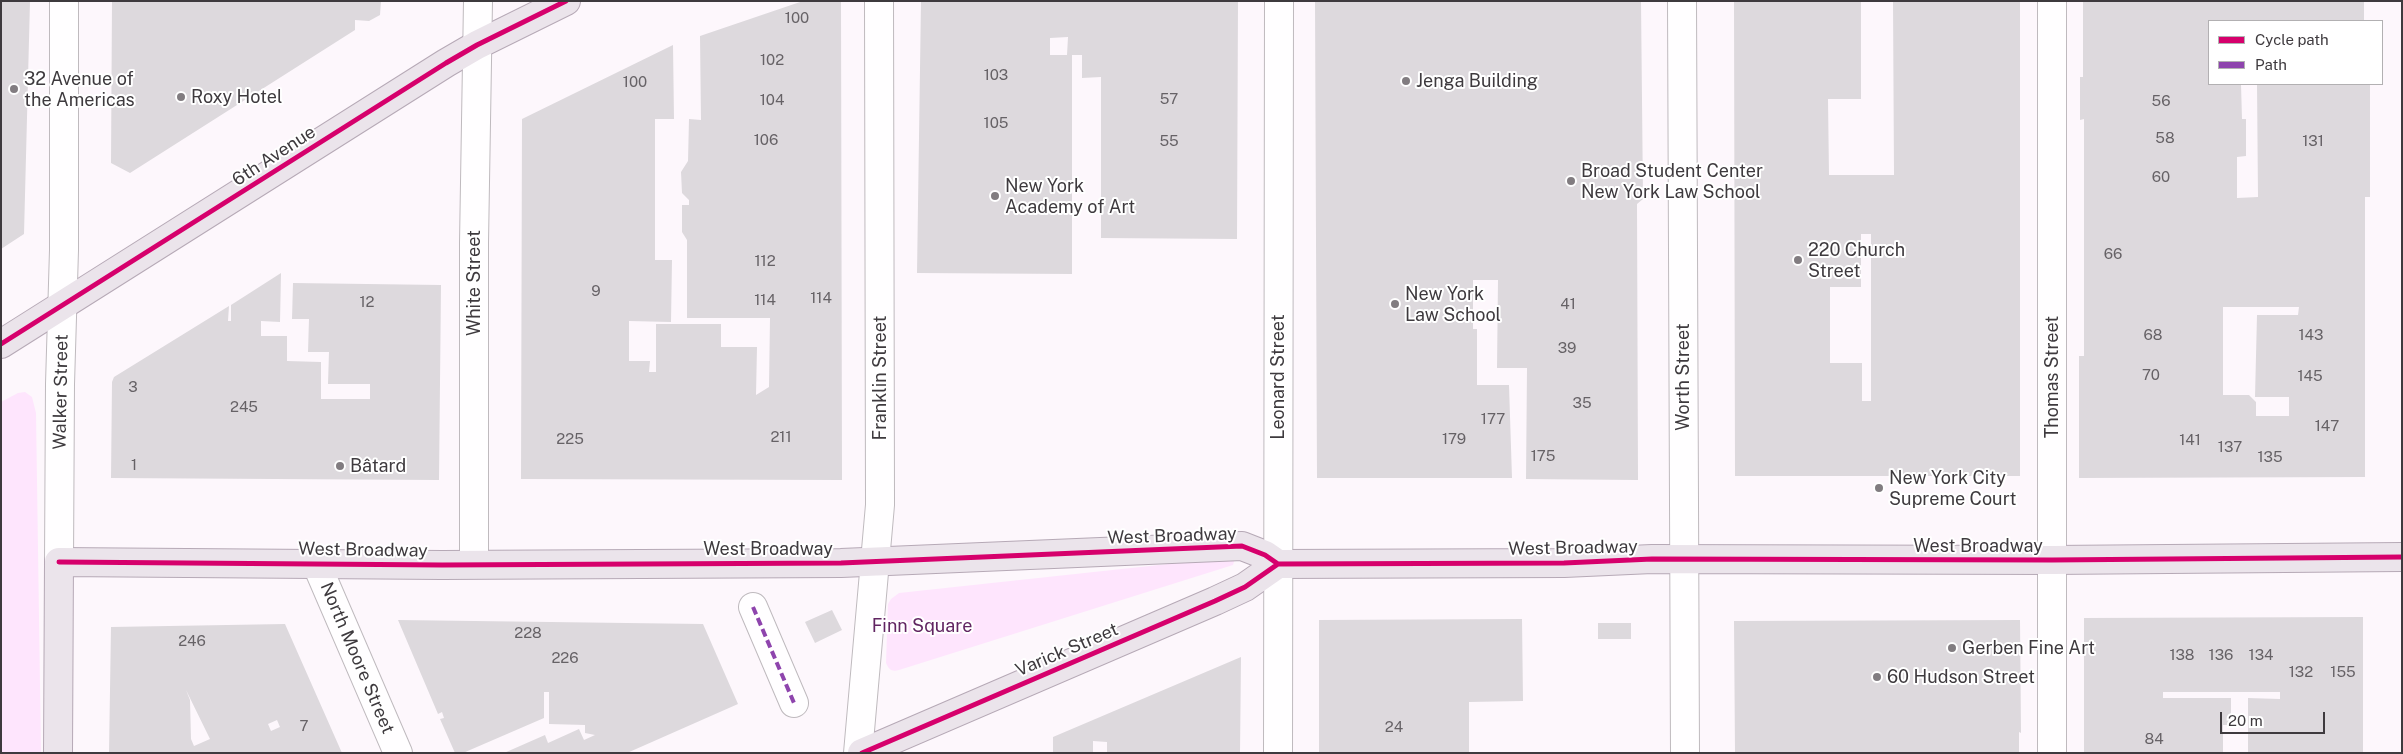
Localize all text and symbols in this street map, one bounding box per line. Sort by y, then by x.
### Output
house number: 100 [785,9,809,27]
legend [2208,20,2383,85]
text: Cycle path [2255,31,2329,48]
house number: 102 [760,51,784,69]
text: Path [2255,56,2287,73]
house number: 103 [984,66,1008,84]
place label: 32 Avenue of the Americas [24,68,135,110]
place label: Jenga Building [1416,70,1538,92]
house number: 100 [623,73,647,91]
marker: Jenga Building [1400,75,1412,87]
marker: 32 Avenue of the Americas [8,83,20,95]
place label: Roxy Hotel [191,86,282,108]
house number: 57 [1160,90,1178,108]
marker: Roxy Hotel [175,91,187,103]
house number: 104 [760,91,784,109]
house number: 56 [2152,92,2170,110]
house number: 105 [984,114,1008,132]
street label: 6th Avenue [228,121,320,191]
house number: 58 [2155,129,2175,147]
house number: 106 [754,131,778,149]
house number: 55 [1159,132,1179,150]
house number: 131 [2302,132,2324,150]
place label: Broad Student Center New York Law School [1581,160,1763,202]
house number: 60 [2152,168,2170,186]
place label: New York Academy of Art [1005,175,1135,218]
marker: Broad Student Center New York Law School [1565,175,1577,187]
marker: New York Academy of Art [989,190,1001,202]
street label: White Street [463,230,485,336]
place label: 220 Church Street [1808,239,1905,282]
house number: 66 [2104,245,2122,263]
house number: 112 [754,252,776,270]
marker: 220 Church Street [1792,254,1804,266]
house number: 9 [591,282,601,300]
place label: New York Law School [1405,283,1501,326]
house number: 114 [810,289,832,307]
house number: 114 [754,291,776,309]
house number: 12 [359,293,375,311]
house number: 41 [1560,295,1576,313]
marker: New York Law School [1389,298,1401,310]
street label: Leonard Street [1267,314,1289,440]
street label: Franklin Street [869,315,891,441]
street label: Thomas Street [2041,316,2063,438]
street label: Worth Street [1672,323,1694,431]
house number: 68 [2144,326,2162,344]
house number: 143 [2299,326,2323,344]
street label: Walker Street [49,334,73,450]
house number: 39 [1558,339,1576,357]
house number: 70 [2142,366,2160,384]
house number: 145 [2297,367,2323,385]
house number: 3 [128,378,138,396]
house number: 35 [1572,394,1592,412]
house number: 245 [230,398,258,416]
house number: 177 [1481,410,1505,428]
house number: 147 [2315,417,2339,435]
house number: 211 [770,428,792,446]
house number: 225 [556,430,584,448]
house number: 179 [1442,430,1466,448]
house number: 141 [2179,431,2201,449]
house number: 137 [2218,438,2242,456]
house number: 175 [1531,447,1555,465]
house number: 135 [2257,448,2283,466]
place label: Bâtard [350,455,406,477]
house number: 1 [131,456,137,474]
marker: Bâtard [334,460,346,472]
place label: New York City Supreme Court [1889,467,2016,509]
marker: New York City Supreme Court [1873,482,1885,494]
street label: West Broadway [1107,523,1237,549]
street label: West Broadway [1913,535,2043,557]
street label: West Broadway [1508,536,1638,560]
street label: West Broadway [298,538,428,562]
street label: West Broadway [703,538,833,560]
street label: North Moore Street [315,579,399,737]
park label: Finn Square [872,615,972,637]
street label: Varick Street [1012,619,1122,681]
house number: 228 [514,624,542,642]
house number: 246 [178,632,206,650]
place label: Gerben Fine Art [1962,637,2095,659]
marker: Gerben Fine Art [1946,642,1958,654]
house number: 138 [2169,646,2195,664]
house number: 136 [2209,646,2233,664]
house number: 134 [2249,646,2273,664]
house number: 226 [551,649,579,667]
house number: 132 [2289,663,2313,681]
house number: 155 [2330,663,2356,681]
place label: 60 Hudson Street [1887,666,2035,688]
marker: 60 Hudson Street [1871,671,1883,683]
scale bar [2223,702,2328,734]
text: 20 m [2228,712,2263,729]
house number: 7 [299,717,309,735]
house number: 24 [1385,718,1403,736]
house number: 84 [2144,730,2164,748]

